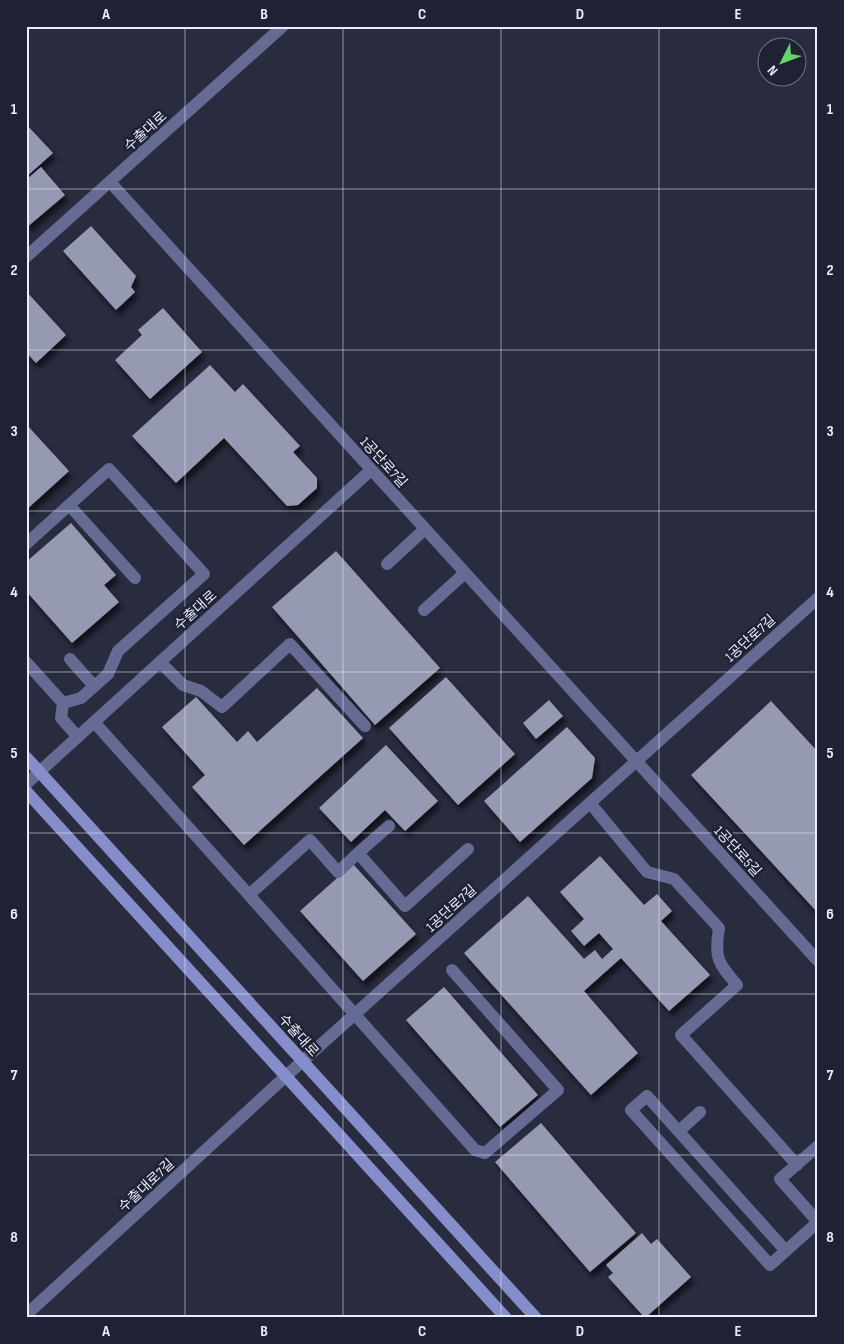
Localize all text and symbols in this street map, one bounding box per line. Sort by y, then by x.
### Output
text: A [101,5,110,24]
text: B [260,5,268,24]
text: C [418,5,426,24]
text: D [576,5,584,24]
text: E [735,5,742,24]
north arrow [756,38,806,88]
text: N [764,62,782,79]
text: 1 [11,100,18,119]
text: 1 [827,100,834,119]
street label: 수출대로 [120,108,170,155]
text: 2 [10,261,18,280]
text: 2 [826,261,834,280]
text: 3 [10,422,18,441]
text: 3 [826,422,834,441]
street label: 1공단로7길 [357,434,411,491]
text: 4 [10,583,18,602]
text: 4 [826,583,834,602]
street label: 수출대로 [170,587,220,634]
street label: 1공단로7길 [722,611,779,665]
text: 5 [10,744,18,763]
text: 5 [826,744,834,763]
street label: 1공단로5길 [711,823,765,880]
street label: 1공단로7길 [423,881,480,935]
text: 6 [10,905,18,924]
text: 6 [826,905,834,924]
street label: 수출대로 [275,1010,322,1060]
text: 7 [11,1066,18,1085]
text: 7 [827,1066,834,1085]
street label: 수출대로7길 [115,1155,178,1215]
text: 8 [10,1228,18,1247]
text: 8 [826,1228,834,1247]
text: A [101,1322,110,1341]
text: B [260,1322,268,1341]
text: C [418,1322,426,1341]
text: D [576,1322,584,1341]
text: E [735,1322,742,1341]

